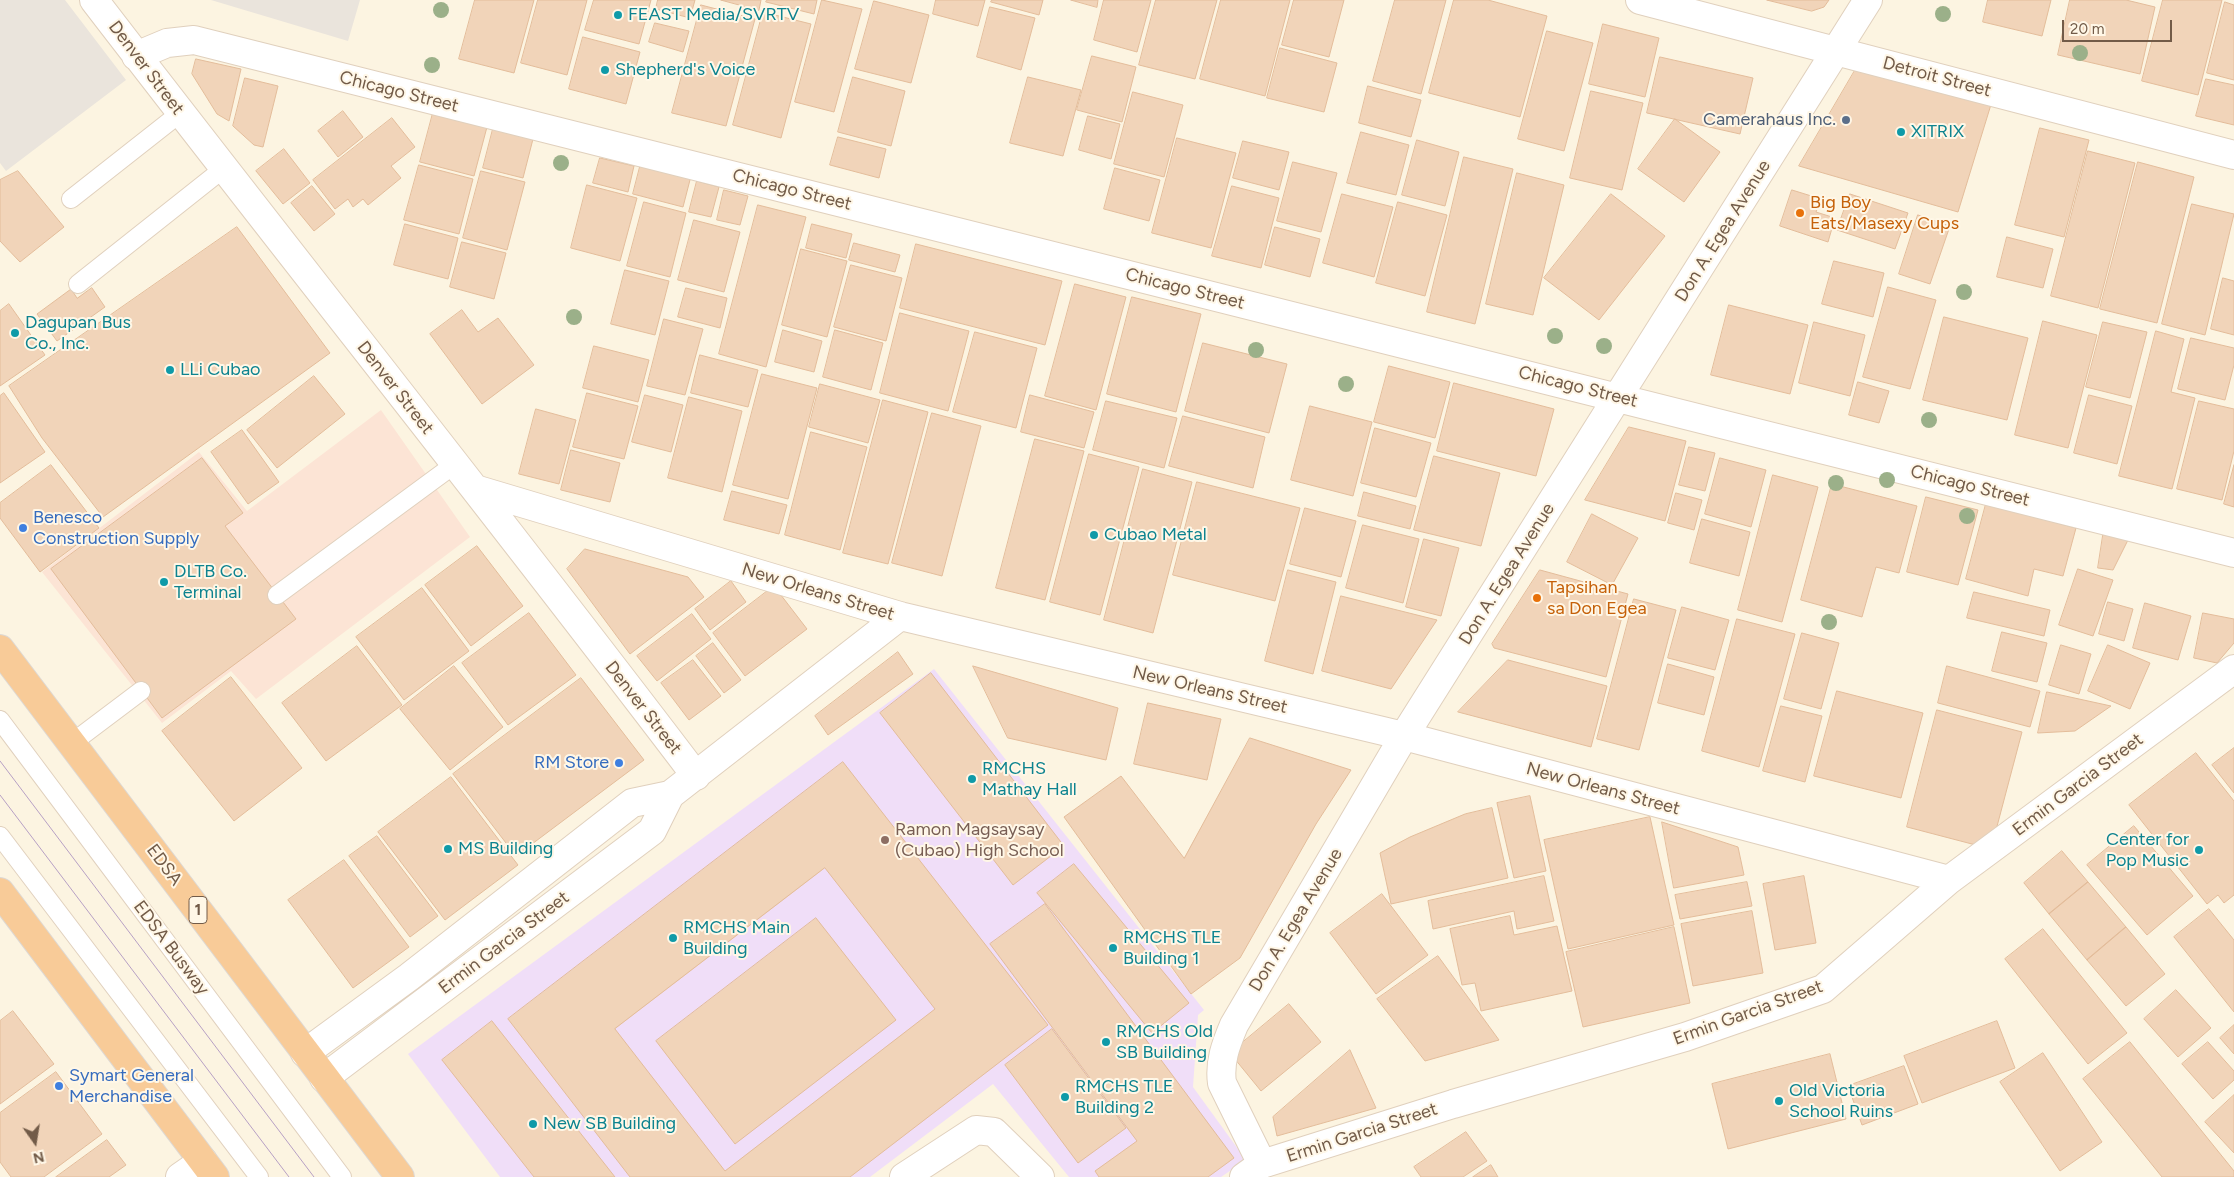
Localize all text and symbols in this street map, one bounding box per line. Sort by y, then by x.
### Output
place label: FEAST Media/SVRTV [628,4,799,26]
marker: FEAST Media/SVRTV [612,9,624,21]
scale bar [2064,10,2174,42]
street label: Denver Street [104,17,188,119]
text: 20 m [2070,20,2104,38]
street label: Detroit Street [1880,52,1994,102]
place label: Shepherd's Voice [615,59,755,81]
marker: Shepherd's Voice [599,64,611,76]
street label: Chicago Street [337,67,461,117]
place label: Camerahaus Inc. [1703,109,1836,131]
marker: Camerahaus Inc. [1840,114,1852,126]
place label: XITRIX [1911,121,1964,143]
marker: XITRIX [1895,126,1907,138]
street label: Don A. Egea Avenue [1671,156,1775,306]
street label: Chicago Street [730,165,854,215]
place label: Big Boy Eats/Masexy Cups [1810,192,1959,234]
marker: Big Boy Eats/Masexy Cups [1794,207,1806,219]
street label: Chicago Street [1123,264,1247,314]
place label: Dagupan Bus Co., Inc. [25,312,131,354]
marker: Dagupan Bus Co., Inc. [9,327,21,339]
street label: Denver Street [352,337,438,439]
place label: LLi Cubao [180,359,261,381]
street label: Chicago Street [1516,362,1640,412]
marker: LLi Cubao [164,364,176,376]
street label: Chicago Street [1908,461,2032,511]
street label: Don A. Egea Avenue [1455,499,1559,649]
place label: Benesco Construction Supply [33,507,199,550]
marker: Benesco Construction Supply [17,522,29,534]
place label: Cubao Metal [1104,524,1207,546]
marker: Cubao Metal [1088,529,1100,541]
street label: New Orleans Street [739,559,897,625]
place label: DLTB Co. Terminal [174,561,247,604]
marker: DLTB Co. Terminal [158,576,170,588]
place label: Tapsihan sa Don Egea [1547,577,1647,620]
marker: Tapsihan sa Don Egea [1531,592,1543,604]
street label: Denver Street [600,657,686,759]
street label: New Orleans Street [1130,662,1290,718]
street label: Ermin Garcia Street [2009,729,2147,841]
place label: RM Store [534,752,609,774]
marker: RM Store [613,757,625,769]
place label: RMCHS Mathay Hall [982,758,1077,801]
street label: New Orleans Street [1524,758,1682,820]
marker: RMCHS Mathay Hall [966,773,978,785]
place label: Ramon Magsaysay (Cubao) High School [895,819,1064,862]
place label: Center for Pop Music [2106,829,2189,872]
marker: Ramon Magsaysay (Cubao) High School [879,834,891,846]
place label: MS Building [458,838,553,860]
street label: EDSA [141,840,187,890]
marker: MS Building [442,843,454,855]
street label: Don A. Egea Avenue [1245,844,1347,996]
marker: Center for Pop Music [2193,844,2205,856]
street label: Ermin Garcia Street [435,887,573,999]
road number: 1 [189,896,207,924]
street label: EDSA Busway [129,897,213,999]
place label: RMCHS Main Building [683,917,790,960]
place label: RMCHS TLE Building 1 [1123,927,1221,970]
marker: RMCHS Main Building [667,932,679,944]
marker: RMCHS TLE Building 1 [1107,942,1119,954]
street label: Ermin Garcia Street [1670,976,1826,1050]
place label: RMCHS Old SB Building [1116,1021,1213,1064]
marker: RMCHS Old SB Building [1100,1036,1112,1048]
place label: Symart General Merchandise [69,1065,194,1108]
place label: RMCHS TLE Building 2 [1075,1076,1173,1118]
marker: Symart General Merchandise [53,1080,65,1092]
place label: Old Victoria School Ruins [1789,1080,1893,1122]
marker: RMCHS TLE Building 2 [1059,1091,1071,1103]
marker: Old Victoria School Ruins [1773,1095,1785,1107]
street label: Ermin Garcia Street [1284,1098,1440,1168]
place label: New SB Building [543,1113,676,1135]
north arrow [10,1117,60,1167]
marker: New SB Building [527,1118,539,1130]
text: N [31,1148,46,1167]

